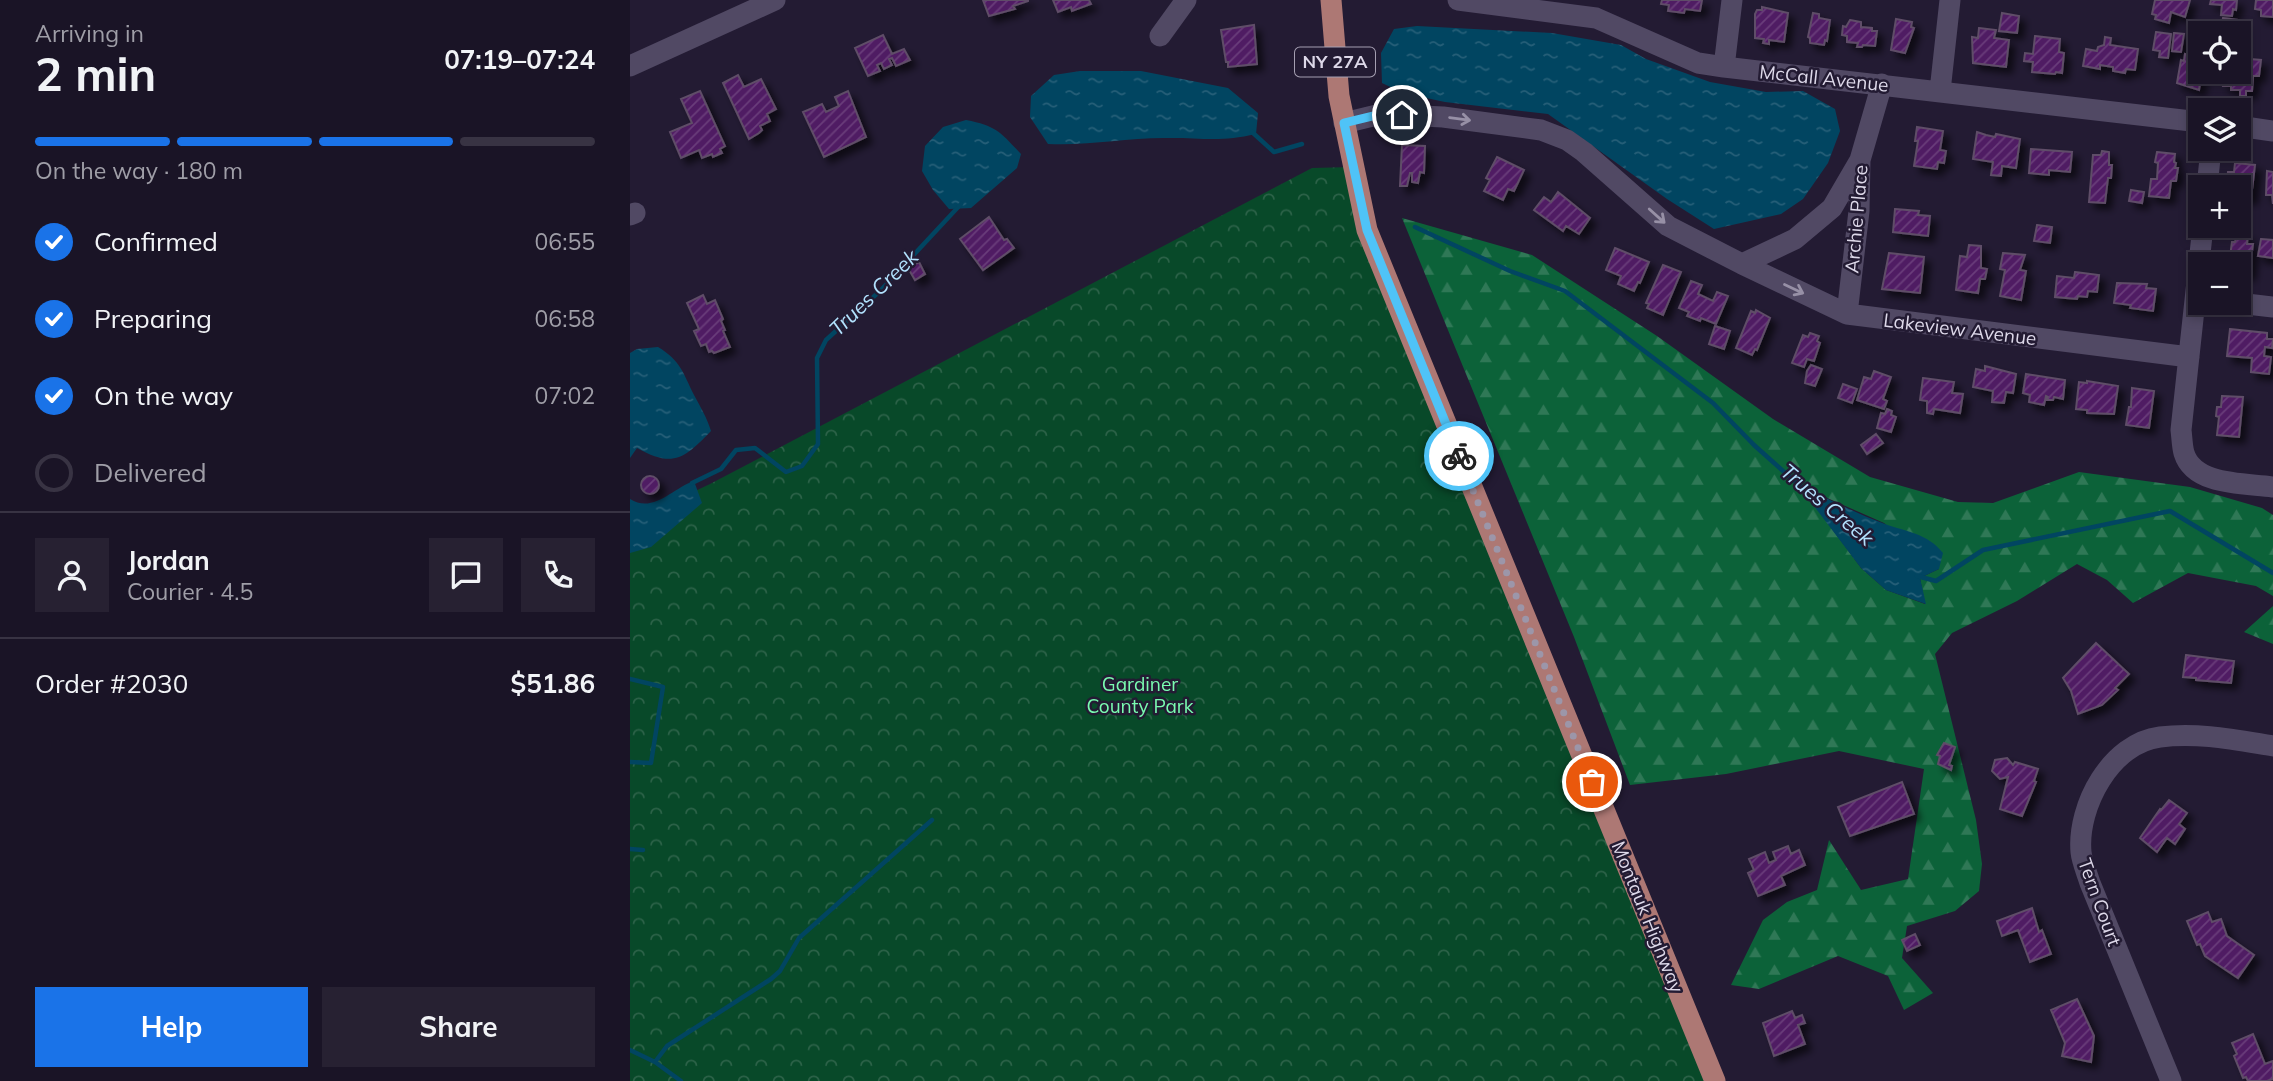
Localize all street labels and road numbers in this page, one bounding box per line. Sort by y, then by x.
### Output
road number: NY 27A [1295,48,1375,76]
street label: McCall Avenue [1758,59,1890,97]
street label: Archie Place [1839,164,1873,274]
street label: Lakeview Avenue [1882,308,2038,350]
street label: Montauk Highway [1607,838,1689,996]
street label: Tern Court [2073,855,2127,949]

